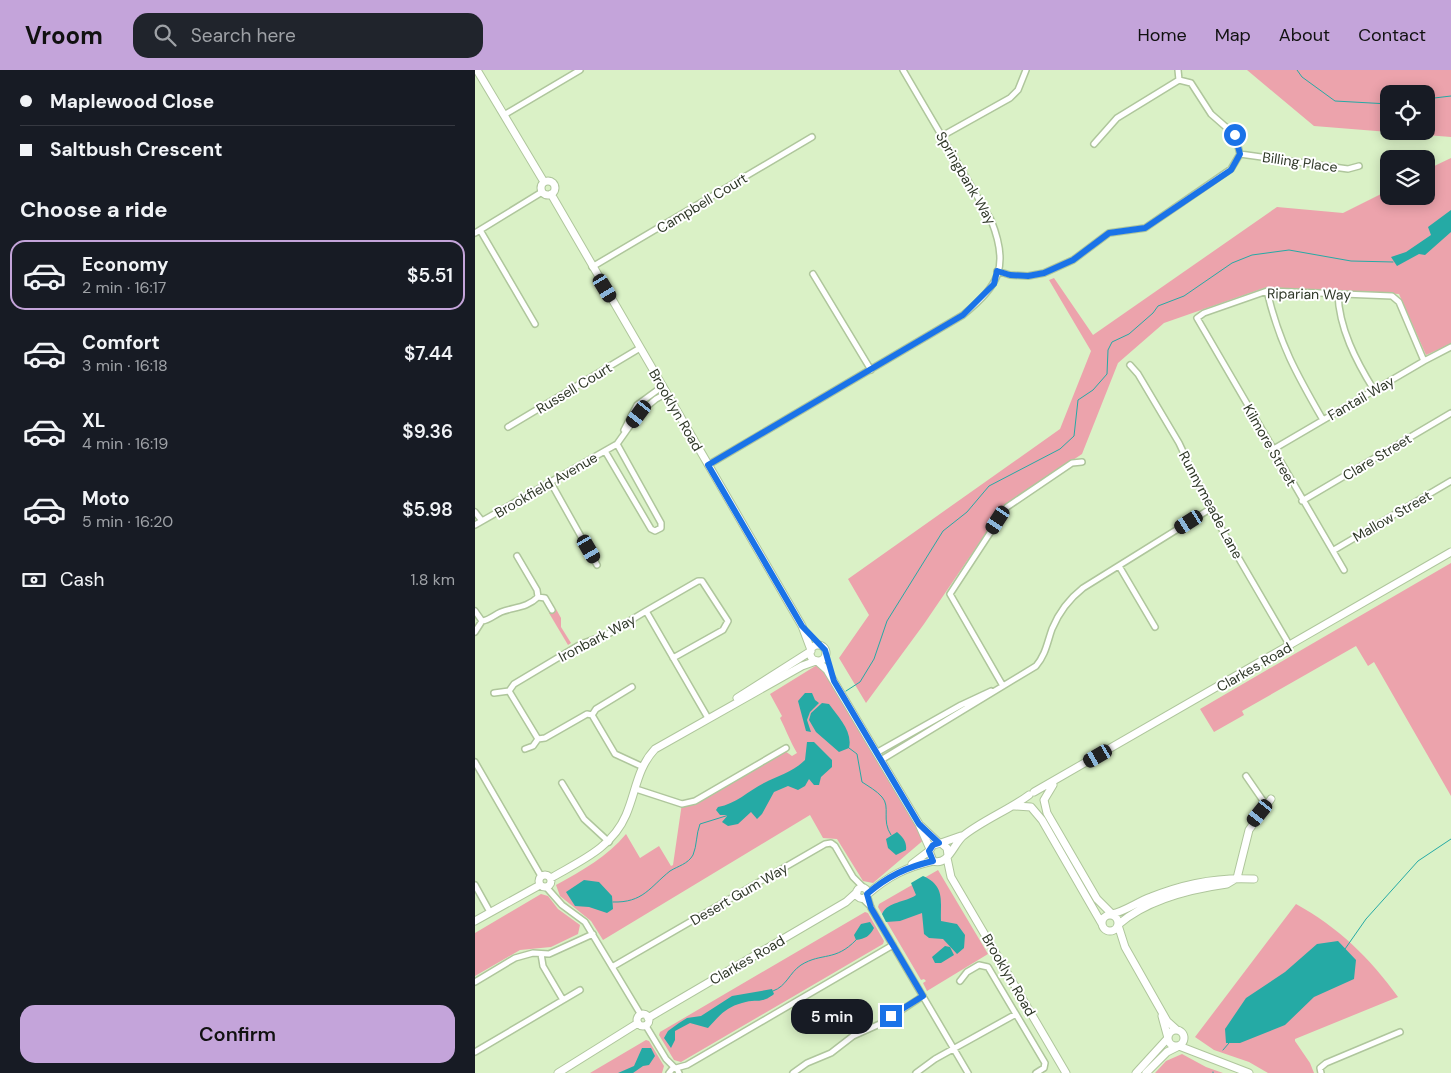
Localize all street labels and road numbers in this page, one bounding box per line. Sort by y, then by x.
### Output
street label: Springbank Way [932,128,1000,228]
street label: Billing Place [1261,148,1339,176]
street label: Campbell Court [653,169,751,237]
street label: Riparian Way [1267,284,1351,304]
street label: Russell Court [533,358,615,418]
street label: Brooklyn Road [645,366,707,454]
street label: Fantail Way [1324,372,1398,424]
street label: Kilmore Street [1239,401,1301,489]
street label: Clare Street [1339,429,1415,485]
street label: Brookfield Avenue [491,448,601,522]
street label: Runnymeade Lane [1175,448,1247,562]
street label: Mallow Street [1349,486,1435,546]
street label: Ironbark Way [555,610,639,666]
street label: Clarkes Road [1213,638,1295,696]
street label: Desert Gum Way [687,859,791,929]
street label: Clarkes Road [706,931,788,989]
street label: Brooklyn Road [978,931,1040,1019]

